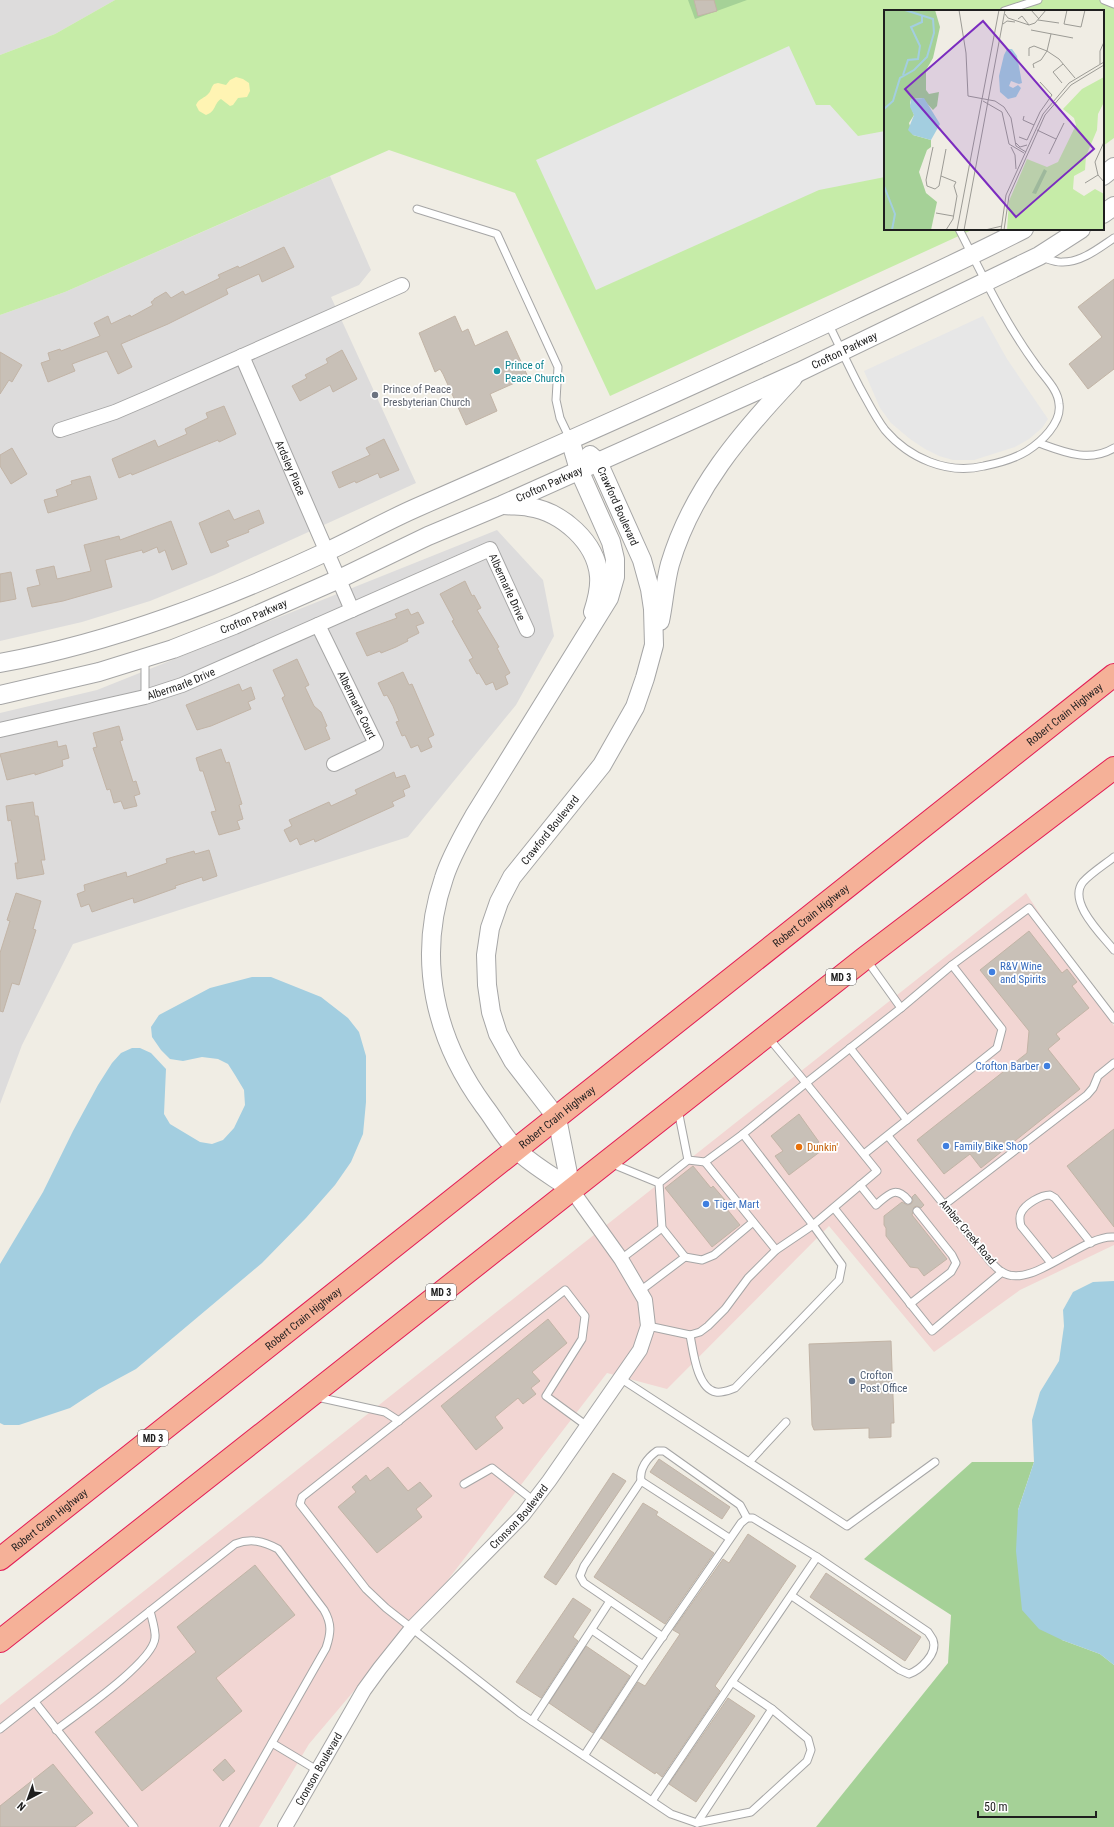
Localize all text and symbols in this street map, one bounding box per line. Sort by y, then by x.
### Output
inset map [884,10,1104,230]
street label: Crofton Parkway [809,329,880,372]
place label: Prince of Peace Church [505,359,565,385]
marker: Prince of Peace Church [492,366,502,376]
place label: Prince of Peace Presbyterian Church [383,383,470,409]
marker: Prince of Peace Presbyterian Church [370,390,380,400]
street label: Ardsley Place [272,438,308,498]
street label: Crofton Parkway [514,464,585,505]
street label: Crawford Boulevard [594,465,641,548]
street label: Albermarle Drive [486,552,528,623]
street label: Crofton Parkway [218,596,290,637]
street label: Albermarle Drive [145,665,217,703]
street label: Albermarle Court [334,669,379,741]
street label: Robert Crain Highway [1024,680,1106,749]
street label: Crawford Boulevard [518,793,582,868]
street label: Robert Crain Highway [770,882,852,950]
place label: R&V Wine and Spirits [1000,960,1046,986]
marker: R&V Wine and Spirits [987,967,997,977]
road number: MD 3 [826,969,856,985]
place label: Crofton Barber [975,1060,1040,1073]
marker: Crofton Barber [1042,1061,1052,1071]
street label: Robert Crain Highway [517,1083,598,1152]
place label: Family Bike Shop [954,1140,1028,1153]
place label: Dunkin' [807,1141,838,1154]
marker: Family Bike Shop [941,1141,951,1151]
marker: Dunkin' [794,1142,804,1152]
street label: Amber Creek Road [937,1197,998,1267]
place label: Tiger Mart [714,1198,759,1211]
marker: Tiger Mart [701,1199,711,1209]
street label: Robert Crain Highway [263,1284,344,1353]
road number: MD 3 [426,1284,456,1300]
place label: Crofton Post Office [860,1369,907,1395]
marker: Crofton Post Office [847,1376,857,1386]
road number: MD 3 [138,1430,168,1446]
street label: Cronson Boulevard [487,1482,551,1552]
street label: Robert Crain Highway [9,1486,91,1554]
street label: Cronson Boulevard [293,1730,345,1808]
north arrow [8,1779,48,1819]
scale bar [978,1793,1096,1819]
text: N [15,1799,29,1813]
text: 50 m [984,1800,1008,1814]

